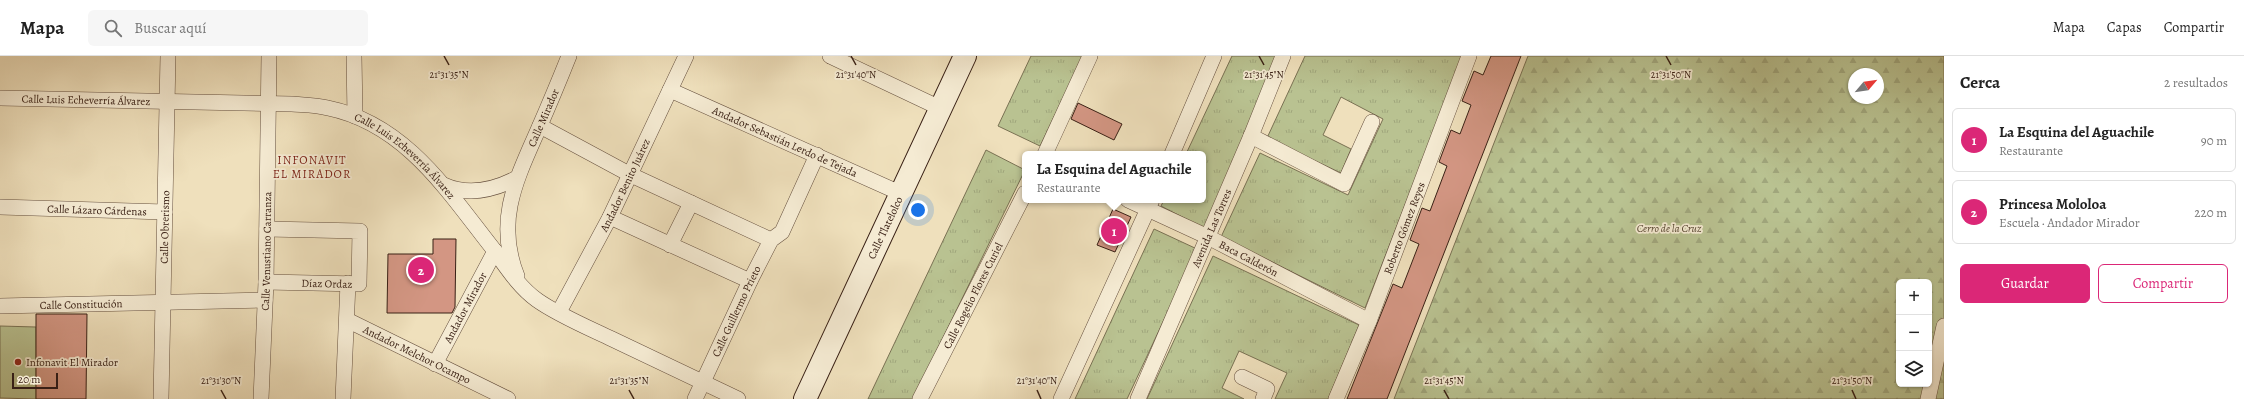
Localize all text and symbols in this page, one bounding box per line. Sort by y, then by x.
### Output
search box [88,10,368,46]
text: Mapa [20,15,64,41]
icon: search [102,17,124,39]
text: Buscar aquí [134,18,206,38]
text: Mapa [2053,18,2085,37]
text: Capas [2107,18,2142,37]
text: Compartir [2164,18,2224,37]
text: 21°31'35"N [429,68,469,81]
text: 21°31'40"N [836,68,876,81]
text: 21°31'45"N [1244,68,1284,81]
text: 21°31'50"N [1651,68,1691,81]
north arrow [1848,68,1884,104]
text: Cerca [1960,71,2000,94]
text: 2 resultados [2164,74,2228,91]
street label: Calle Mirador [524,86,562,149]
street label: Calle Luis Echeverría Álvarez [21,91,151,109]
street label: Andador Sebastián Lerdo de Tejada [709,102,861,181]
street label: Calle Luis Echeverría Álvarez [352,109,459,202]
text: La Esquina del Aguachile [1999,122,2154,142]
text: 1 [1972,132,1976,149]
text: 90 m [2201,132,2227,149]
street label: Andador Benito Juárez [596,136,653,235]
text: Restaurante [1999,142,2063,159]
popup [1022,151,1206,203]
district label: INFONAVIT EL MIRADOR [273,152,351,182]
text: La Esquina del Aguachile [1036,159,1192,179]
text: Restaurante [1036,179,1101,196]
street label: Roberto Gómez Reyes [1380,180,1428,276]
street label: Avenida Las Torres [1188,186,1235,271]
street label: Calle Obrerismo [156,190,173,264]
street label: Calle Venustiano Carranza [257,191,275,311]
street label: Calle Tlatelolco [864,193,906,262]
text: Princesa Mololoa [1999,194,2106,214]
your location [908,200,928,220]
street label: Calle Lázaro Cárdenas [47,201,147,219]
text: 2 [1971,204,1977,221]
text: 220 m [2194,204,2227,221]
text: Escuela · Andador Mirador [1999,214,2140,231]
pin: 1 [1101,216,1127,246]
park label: Cerro de la Cruz [1637,221,1702,236]
street label: Baca Calderón [1216,237,1281,280]
street label: Calle Rogelio Flores Curiel [939,240,1006,351]
pin: 2 [408,255,434,285]
street label: Calle Guillermo Prieto [708,262,764,359]
button: Guardar [1960,264,2090,303]
button: Compartir [2098,264,2228,303]
street label: Andador Mirador [440,269,490,346]
street label: Díaz Ordaz [301,275,353,291]
map controls [1896,279,1932,387]
button: + [1896,279,1932,315]
street label: Calle Constitución [39,296,123,313]
button: − [1896,315,1932,351]
street label: Andador Melchor Ocampo [360,321,474,387]
button: layers [1896,351,1932,387]
place label: Infonavit El Mirador [26,355,118,370]
marker: Infonavit El Mirador [13,357,23,367]
scale bar [12,371,58,390]
text: 20 m [18,372,40,387]
text: 21°31'30"N [201,374,241,387]
text: 21°31'35"N [609,374,649,387]
text: 21°31'40"N [1017,374,1057,387]
text: 21°31'45"N [1424,374,1464,387]
text: 21°31'50"N [1832,374,1872,387]

